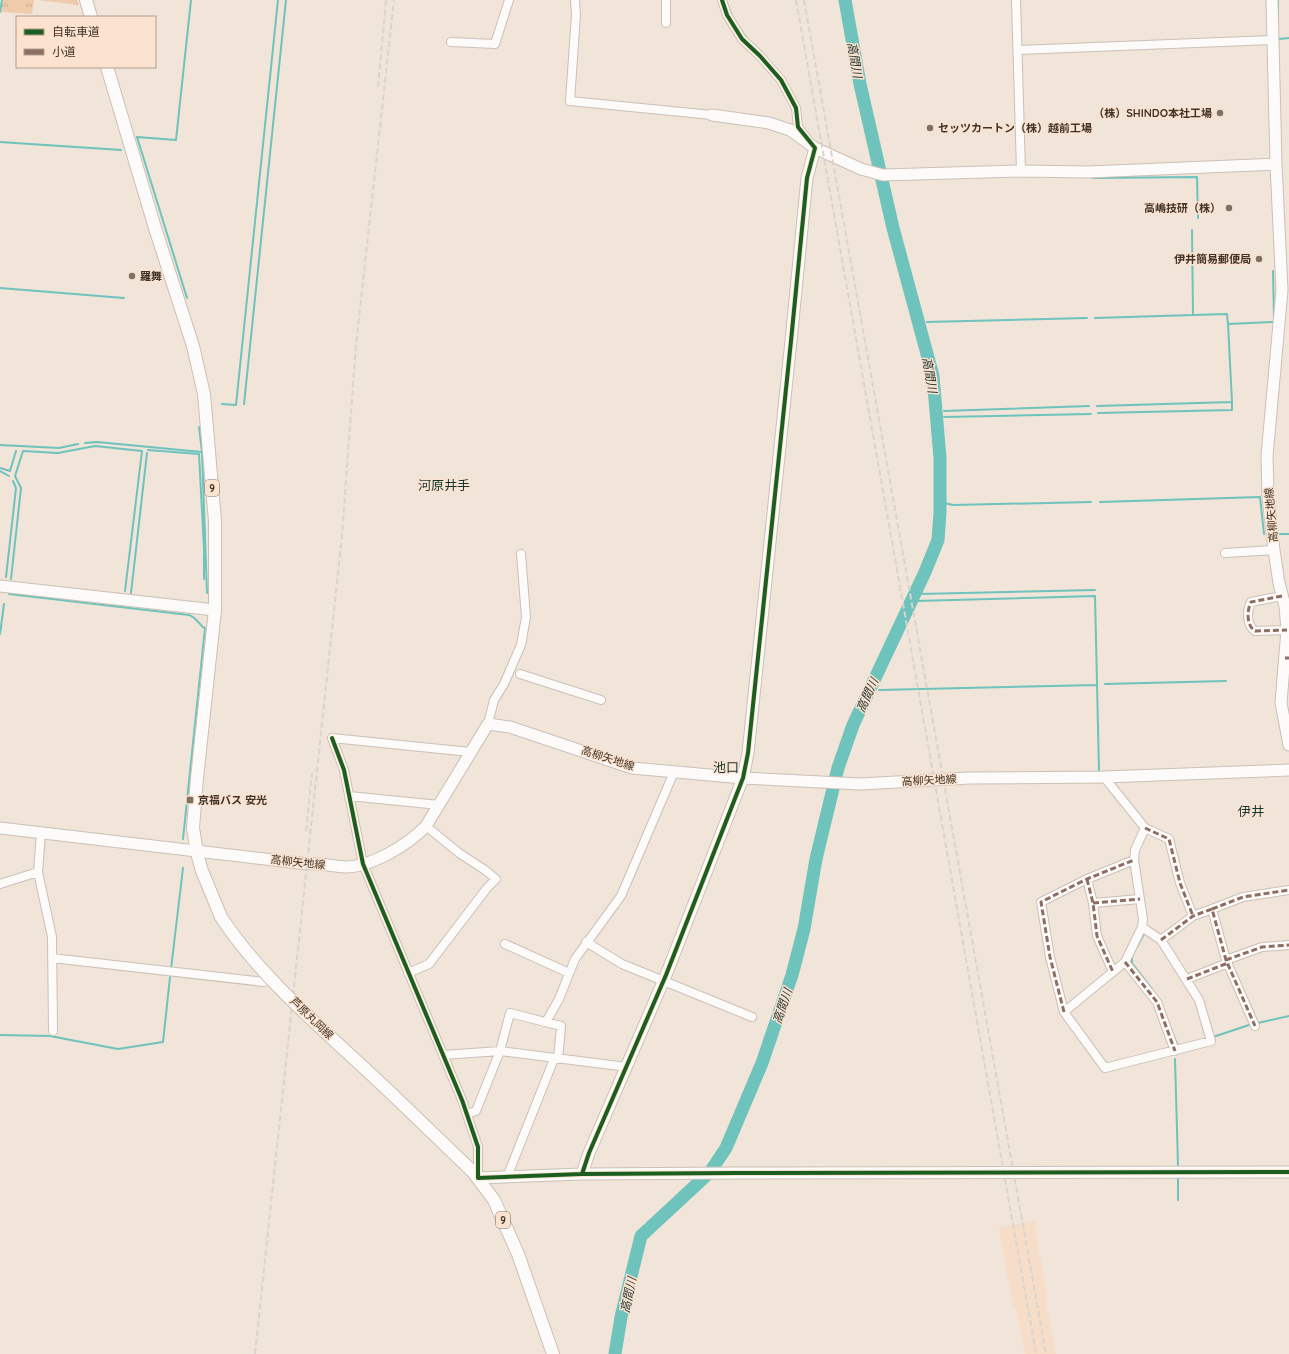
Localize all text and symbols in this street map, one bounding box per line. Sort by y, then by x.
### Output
legend [16,16,156,68]
text: 自転車道 [52,24,100,39]
water label: 高間川 [844,41,866,81]
text: 小道 [52,44,76,59]
place label: （株）SHINDO本社工場 [1093,106,1212,120]
marker: （株）SHINDO本社工場 [1215,108,1225,118]
place label: セッツカートン（株）越前工場 [938,121,1092,135]
marker: セッツカートン（株）越前工場 [925,123,935,133]
place label: 高嶋技研（株） [1144,201,1221,215]
marker: 高嶋技研（株） [1224,203,1234,213]
place label: 伊井簡易郵便局 [1174,252,1251,266]
marker: 伊井簡易郵便局 [1254,254,1264,264]
place label: 羅舞 [140,269,162,283]
marker: 羅舞 [127,271,137,281]
water label: 高間川 [919,356,941,396]
district label: 河原井手 [418,477,470,493]
road number: 9 [205,480,219,496]
street label: 高柳矢地線 [1262,487,1280,543]
water label: 高間川 [853,674,882,714]
street label: 高柳矢地線 [580,743,636,773]
district label: 池口 [713,759,739,775]
street label: 高柳矢地線 [901,772,957,788]
place label: 京福バス 安光 [198,793,267,807]
marker: 京福バス 安光 [185,795,195,805]
district label: 伊井 [1238,803,1264,819]
street label: 高柳矢地線 [270,852,326,872]
water label: 高間川 [769,985,796,1025]
street label: 芦原丸岡線 [287,994,337,1042]
road number: 9 [496,1212,510,1228]
water label: 高間川 [617,1274,639,1314]

